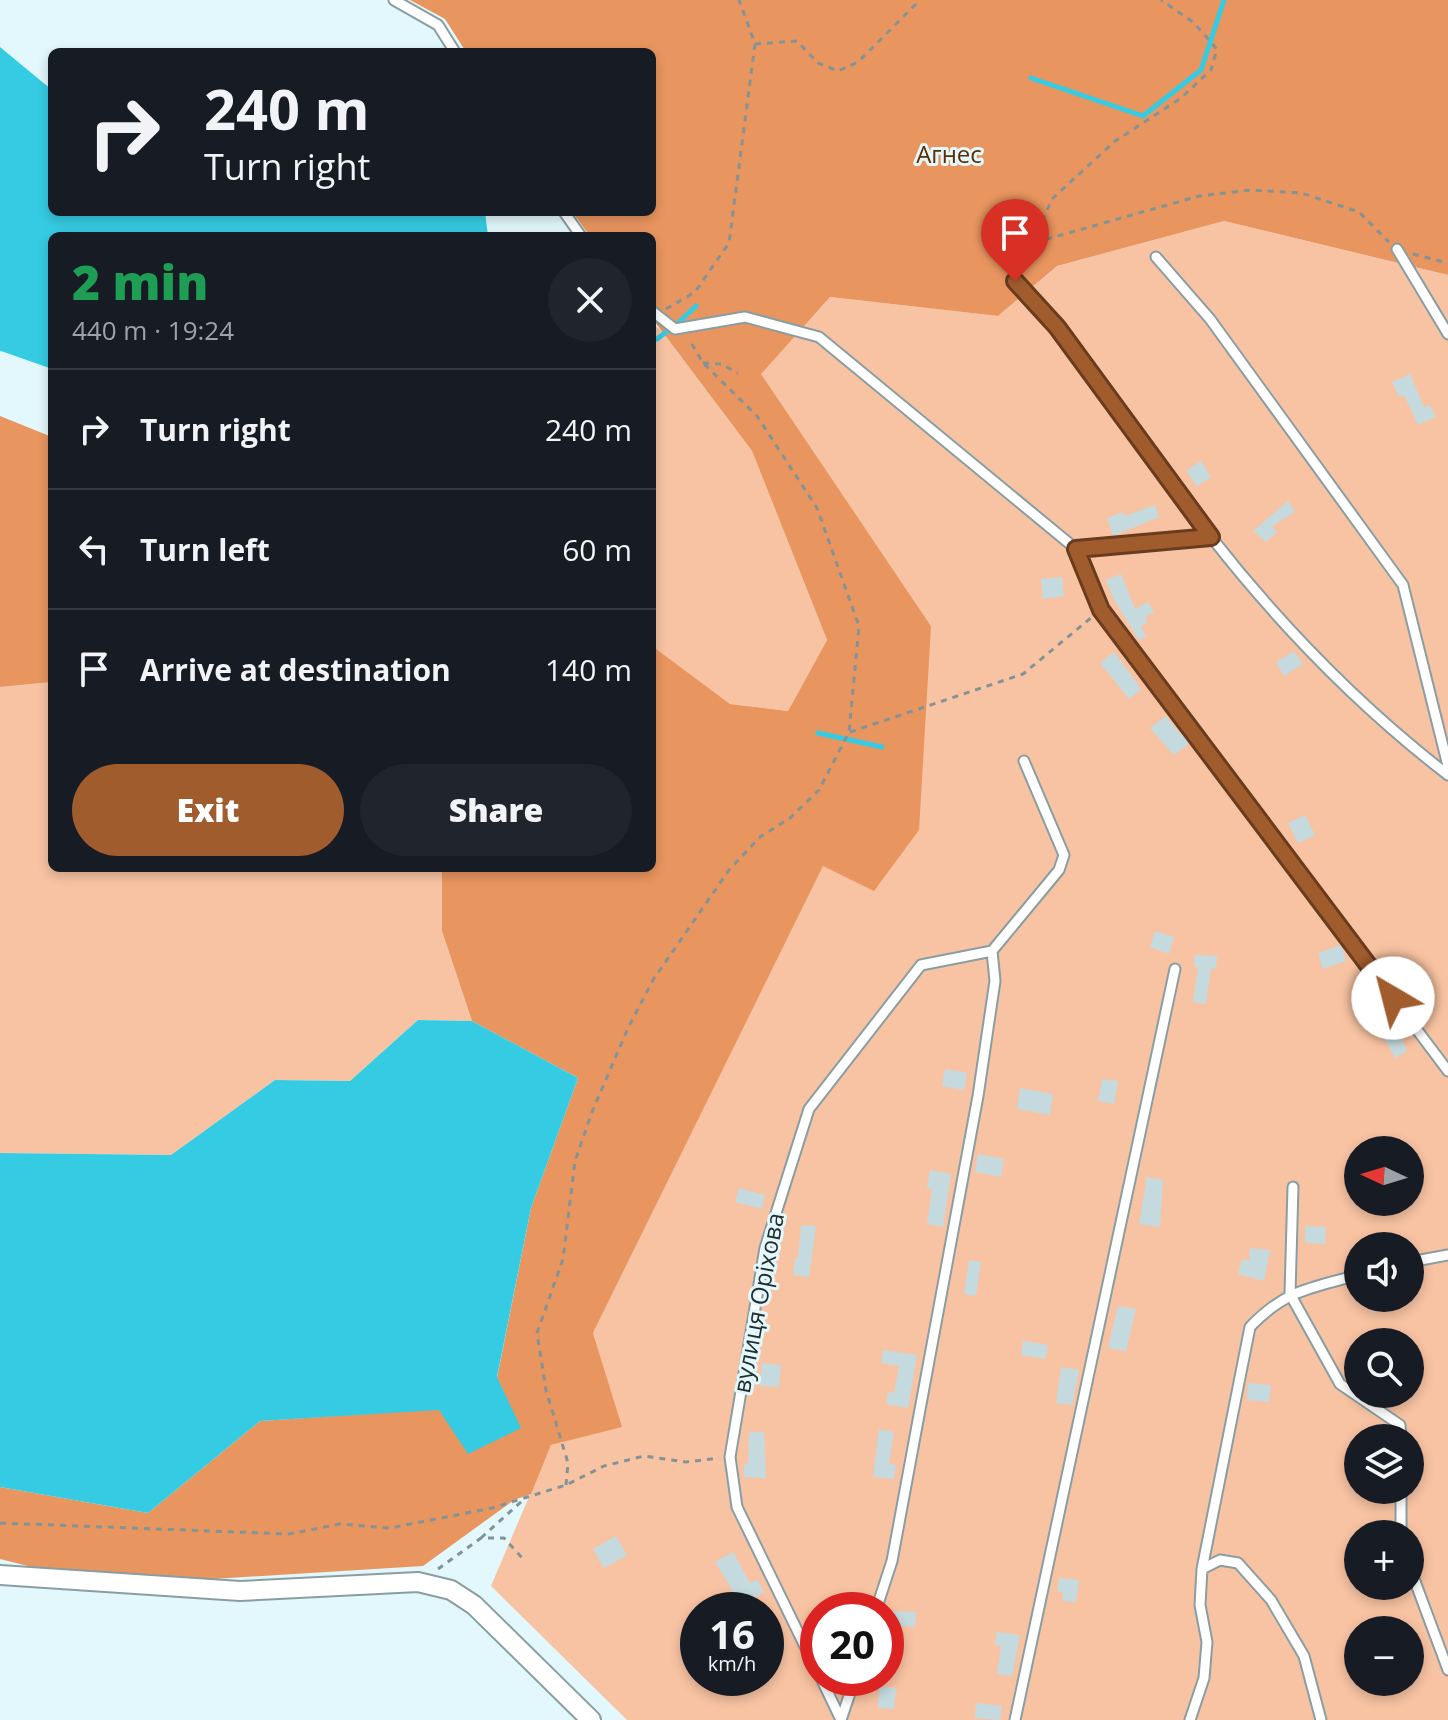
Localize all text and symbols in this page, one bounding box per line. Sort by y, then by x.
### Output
text: 240 m [204,70,370,146]
icon: right [72,80,176,184]
park label: Агнес [916,137,982,170]
text: Turn right [204,142,370,191]
pin [981,199,1049,281]
icon: arrive [993,211,1037,255]
text: 2 min [72,249,208,314]
button: close [548,258,632,342]
text: 440 m · 19:24 [72,312,234,348]
icon: right [72,407,116,451]
text: Turn right [140,409,291,450]
text: 240 m [545,409,632,450]
icon: left [72,527,116,571]
text: Turn left [140,529,270,570]
text: 60 m [562,529,632,570]
icon: arrive [72,647,116,691]
text: Arrive at destination [140,649,451,690]
text: 140 m [545,649,632,690]
button: Exit [72,764,344,856]
button: Share [360,764,632,856]
position arrow [1351,956,1435,1040]
north arrow [1344,1136,1424,1216]
map controls [1344,1136,1424,1696]
street label: вулиця Оріхова [724,1210,791,1396]
button: sound [1344,1232,1424,1312]
button: search [1344,1328,1424,1408]
button: layers [1344,1424,1424,1504]
button: + [1344,1520,1424,1600]
speed limit sign: 20 [800,1592,904,1696]
text: 16 [709,1606,755,1661]
button: − [1344,1616,1424,1696]
text: km/h [708,1650,756,1677]

